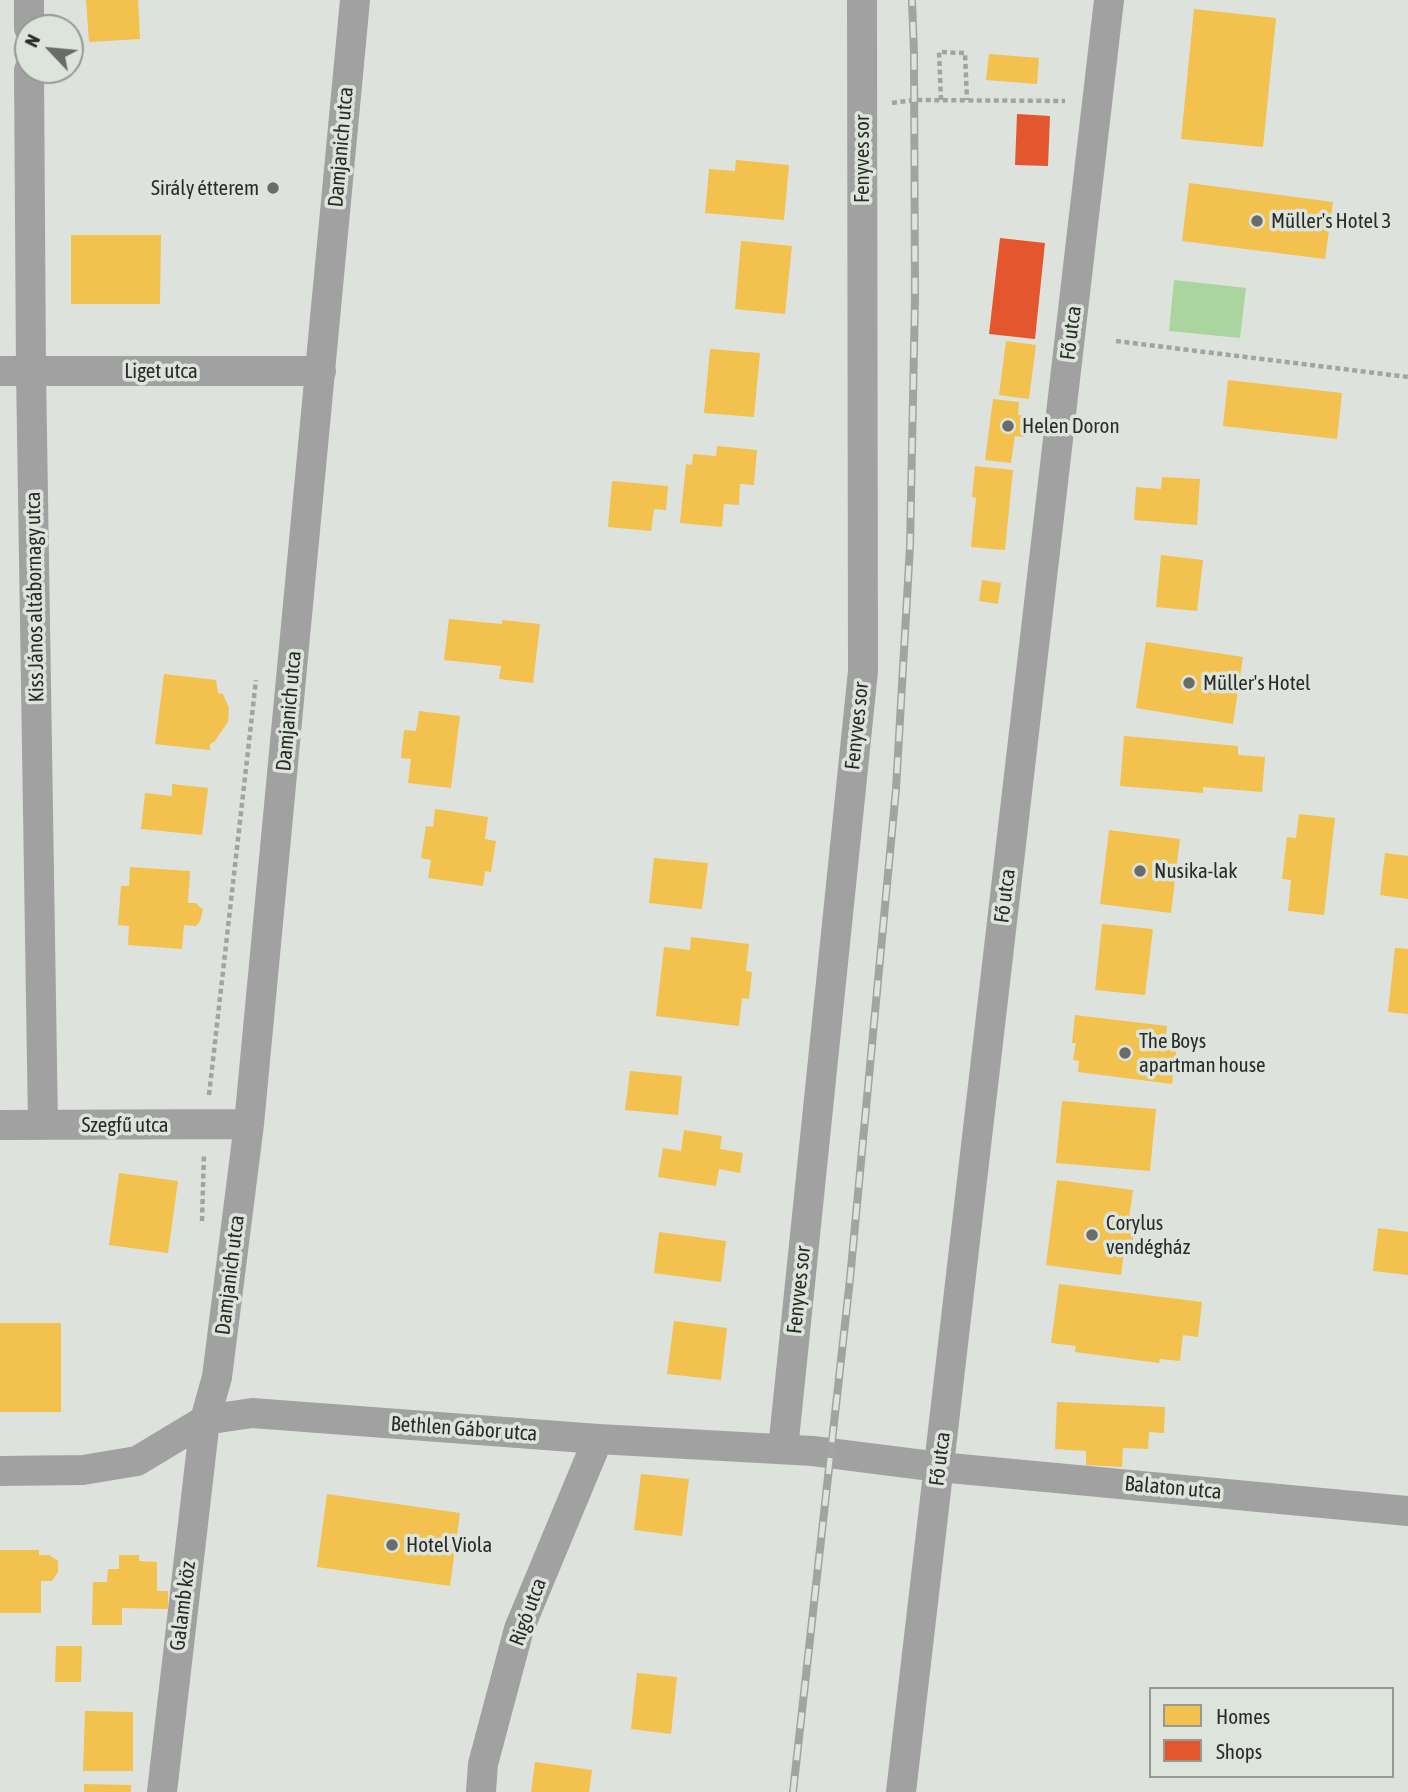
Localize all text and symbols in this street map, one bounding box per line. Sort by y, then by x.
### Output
north arrow [14,14,84,84]
text: N [20,31,44,51]
street label: Damjanich utca [323,86,359,208]
street label: Fenyves sor [849,115,875,203]
place label: Sirály étterem [151,175,259,201]
marker: Sirály étterem [265,180,281,196]
place label: Müller's Hotel 3 [1271,208,1391,234]
marker: Müller's Hotel 3 [1249,213,1265,229]
street label: Fő utca [1055,305,1087,361]
street label: Liget utca [124,358,198,384]
place label: Helen Doron [1022,413,1120,439]
marker: Helen Doron [1000,418,1016,434]
street label: Kiss János altábornagy utca [21,491,49,703]
street label: Damjanich utca [271,650,307,772]
place label: Müller's Hotel [1203,670,1311,696]
marker: Müller's Hotel [1181,675,1197,691]
street label: Fenyves sor [840,681,874,771]
place label: Nusika-lak [1154,858,1238,884]
marker: Nusika-lak [1132,863,1148,879]
street label: Fő utca [989,868,1021,924]
place label: The Boys apartman house [1139,1028,1266,1078]
marker: The Boys apartman house [1117,1045,1133,1061]
street label: Szegfű utca [81,1112,169,1138]
place label: Corylus vendégház [1106,1210,1190,1260]
street label: Damjanich utca [210,1214,250,1336]
marker: Corylus vendégház [1084,1227,1100,1243]
street label: Fenyves sor [782,1245,816,1335]
street label: Bethlen Gábor utca [390,1411,538,1447]
street label: Fő utca [924,1431,956,1487]
street label: Balaton utca [1123,1471,1223,1505]
place label: Hotel Viola [406,1532,492,1558]
marker: Hotel Viola [384,1537,400,1553]
street label: Galamb köz [165,1560,201,1652]
street label: Rigó utca [504,1575,552,1649]
legend [1149,1687,1394,1778]
text: Homes [1216,1704,1270,1728]
text: Shops [1216,1739,1262,1763]

